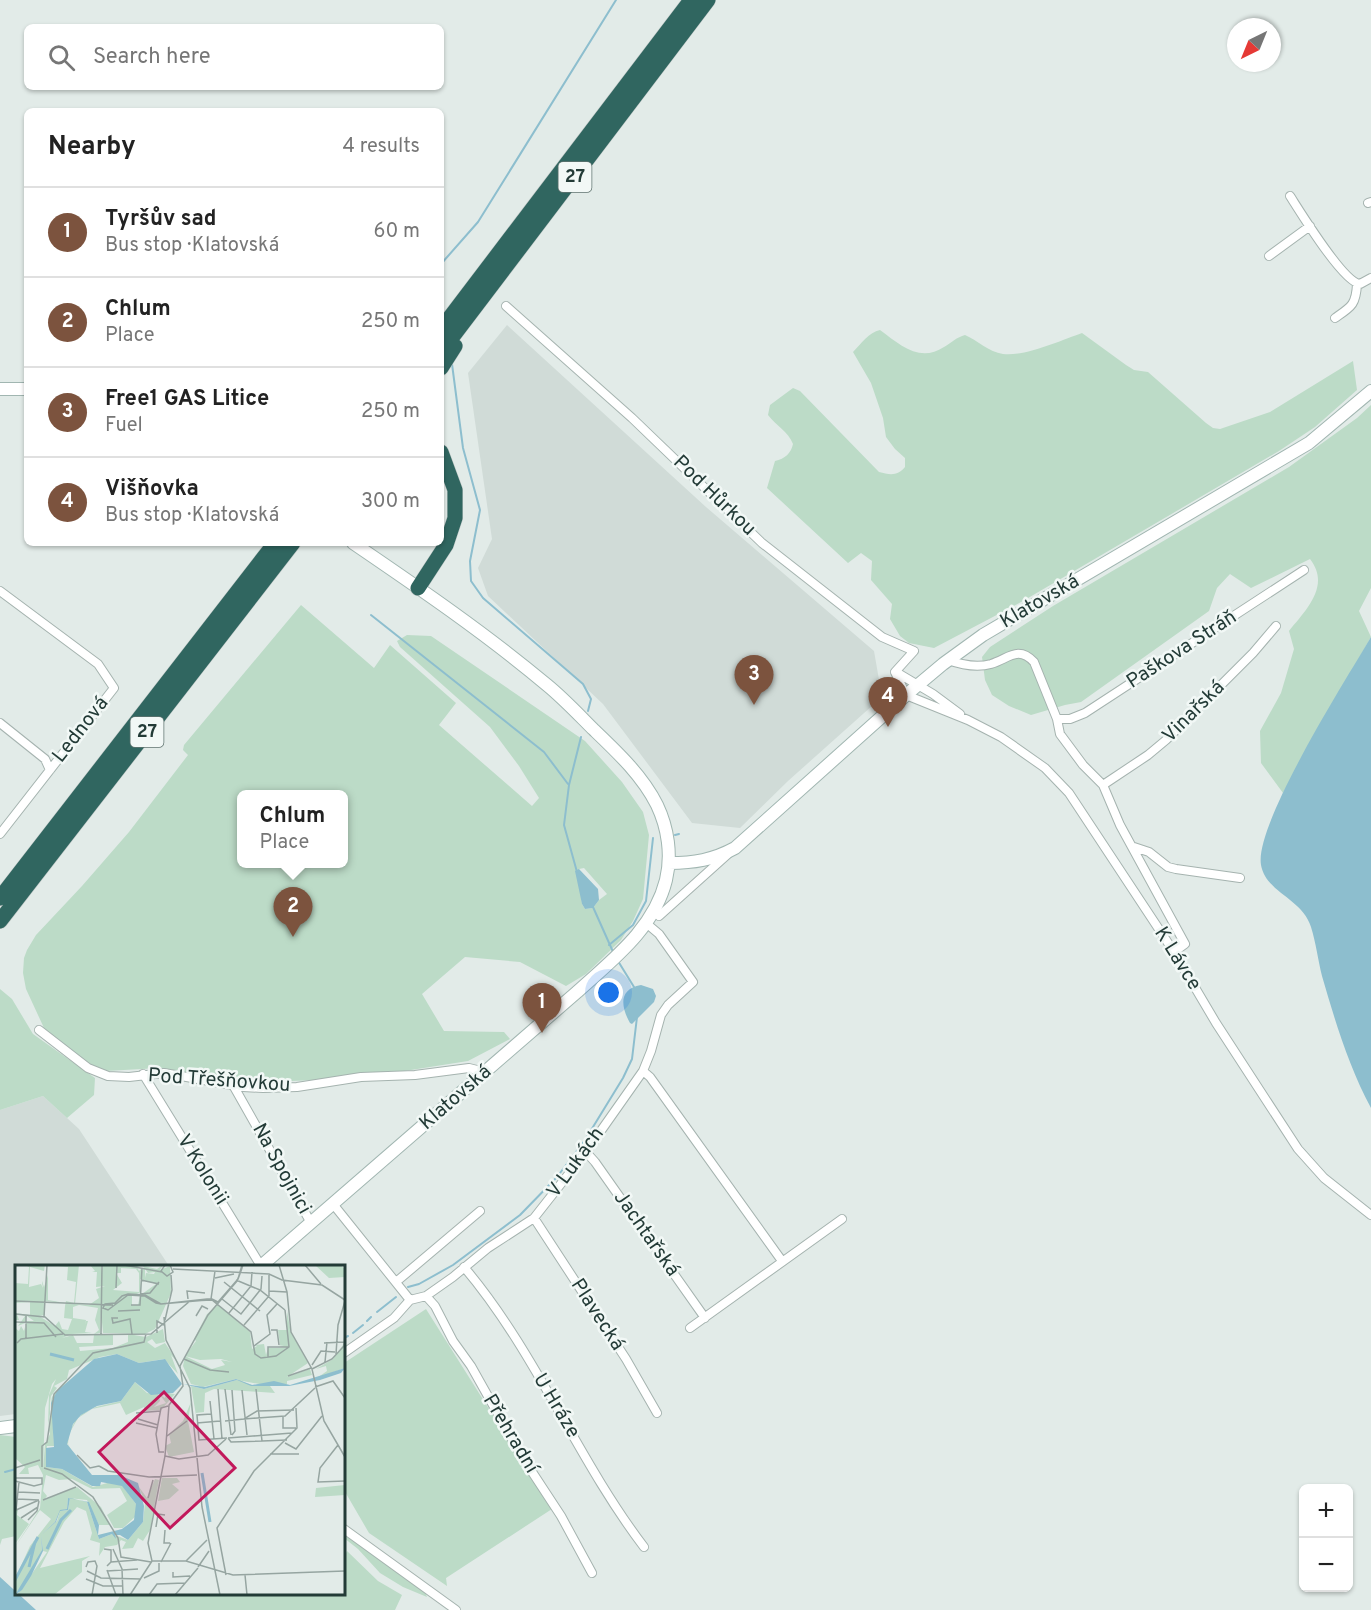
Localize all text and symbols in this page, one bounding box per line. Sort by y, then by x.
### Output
north arrow [1227,18,1281,72]
search box [24,24,444,90]
icon: search [45,41,78,74]
text: Search here [93,44,211,71]
text: Nearby [48,131,136,164]
text: 4 results [343,134,420,160]
road number: 27 [558,162,592,192]
text: Tyršův sad [105,206,216,233]
text: 1 [64,219,72,245]
text: 60 m [374,219,420,245]
text: Bus stop · Klatovská [105,233,279,259]
text: Chlum [105,296,171,323]
text: 2 [61,309,74,335]
text: 250 m [361,309,420,335]
text: Place [105,323,155,349]
text: Free1 GAS Litice [105,386,269,413]
text: 3 [62,399,74,425]
text: 250 m [361,399,420,425]
text: Fuel [105,413,143,439]
street label: Pod Hůrkou [667,450,761,542]
text: Višňovka [105,476,199,503]
text: 4 [61,489,74,515]
text: 300 m [361,489,420,515]
text: Bus stop · Klatovská [105,503,279,529]
street label: Klatovská [996,569,1084,635]
street label: Paškova Stráň [1122,605,1242,695]
pin: 3 [734,656,774,705]
street label: Vinařská [1157,675,1231,749]
pin: 4 [868,678,908,727]
street label: Lednová [47,692,115,768]
road number: 27 [130,717,164,747]
popup [237,790,348,868]
text: Chlum [260,803,325,830]
text: Place [260,830,309,856]
pin: 2 [274,888,312,937]
street label: K Lávce [1147,922,1207,996]
your location [594,978,623,1007]
pin: 1 [522,984,562,1033]
street label: Klatovská [414,1060,498,1136]
street label: Pod Třešňovkou [147,1063,291,1099]
street label: Na Spojnici [245,1119,317,1219]
street label: V Lukách [541,1122,611,1204]
street label: V Kolonii [170,1130,234,1210]
street label: Jachtařská [607,1186,685,1282]
inset map [15,1265,345,1595]
street label: Plavecká [564,1274,630,1356]
street label: U Hráze [526,1369,586,1443]
street label: Přehradní [476,1390,545,1480]
map controls [1299,1484,1353,1592]
button: + [1299,1484,1353,1538]
button: − [1299,1538,1353,1592]

